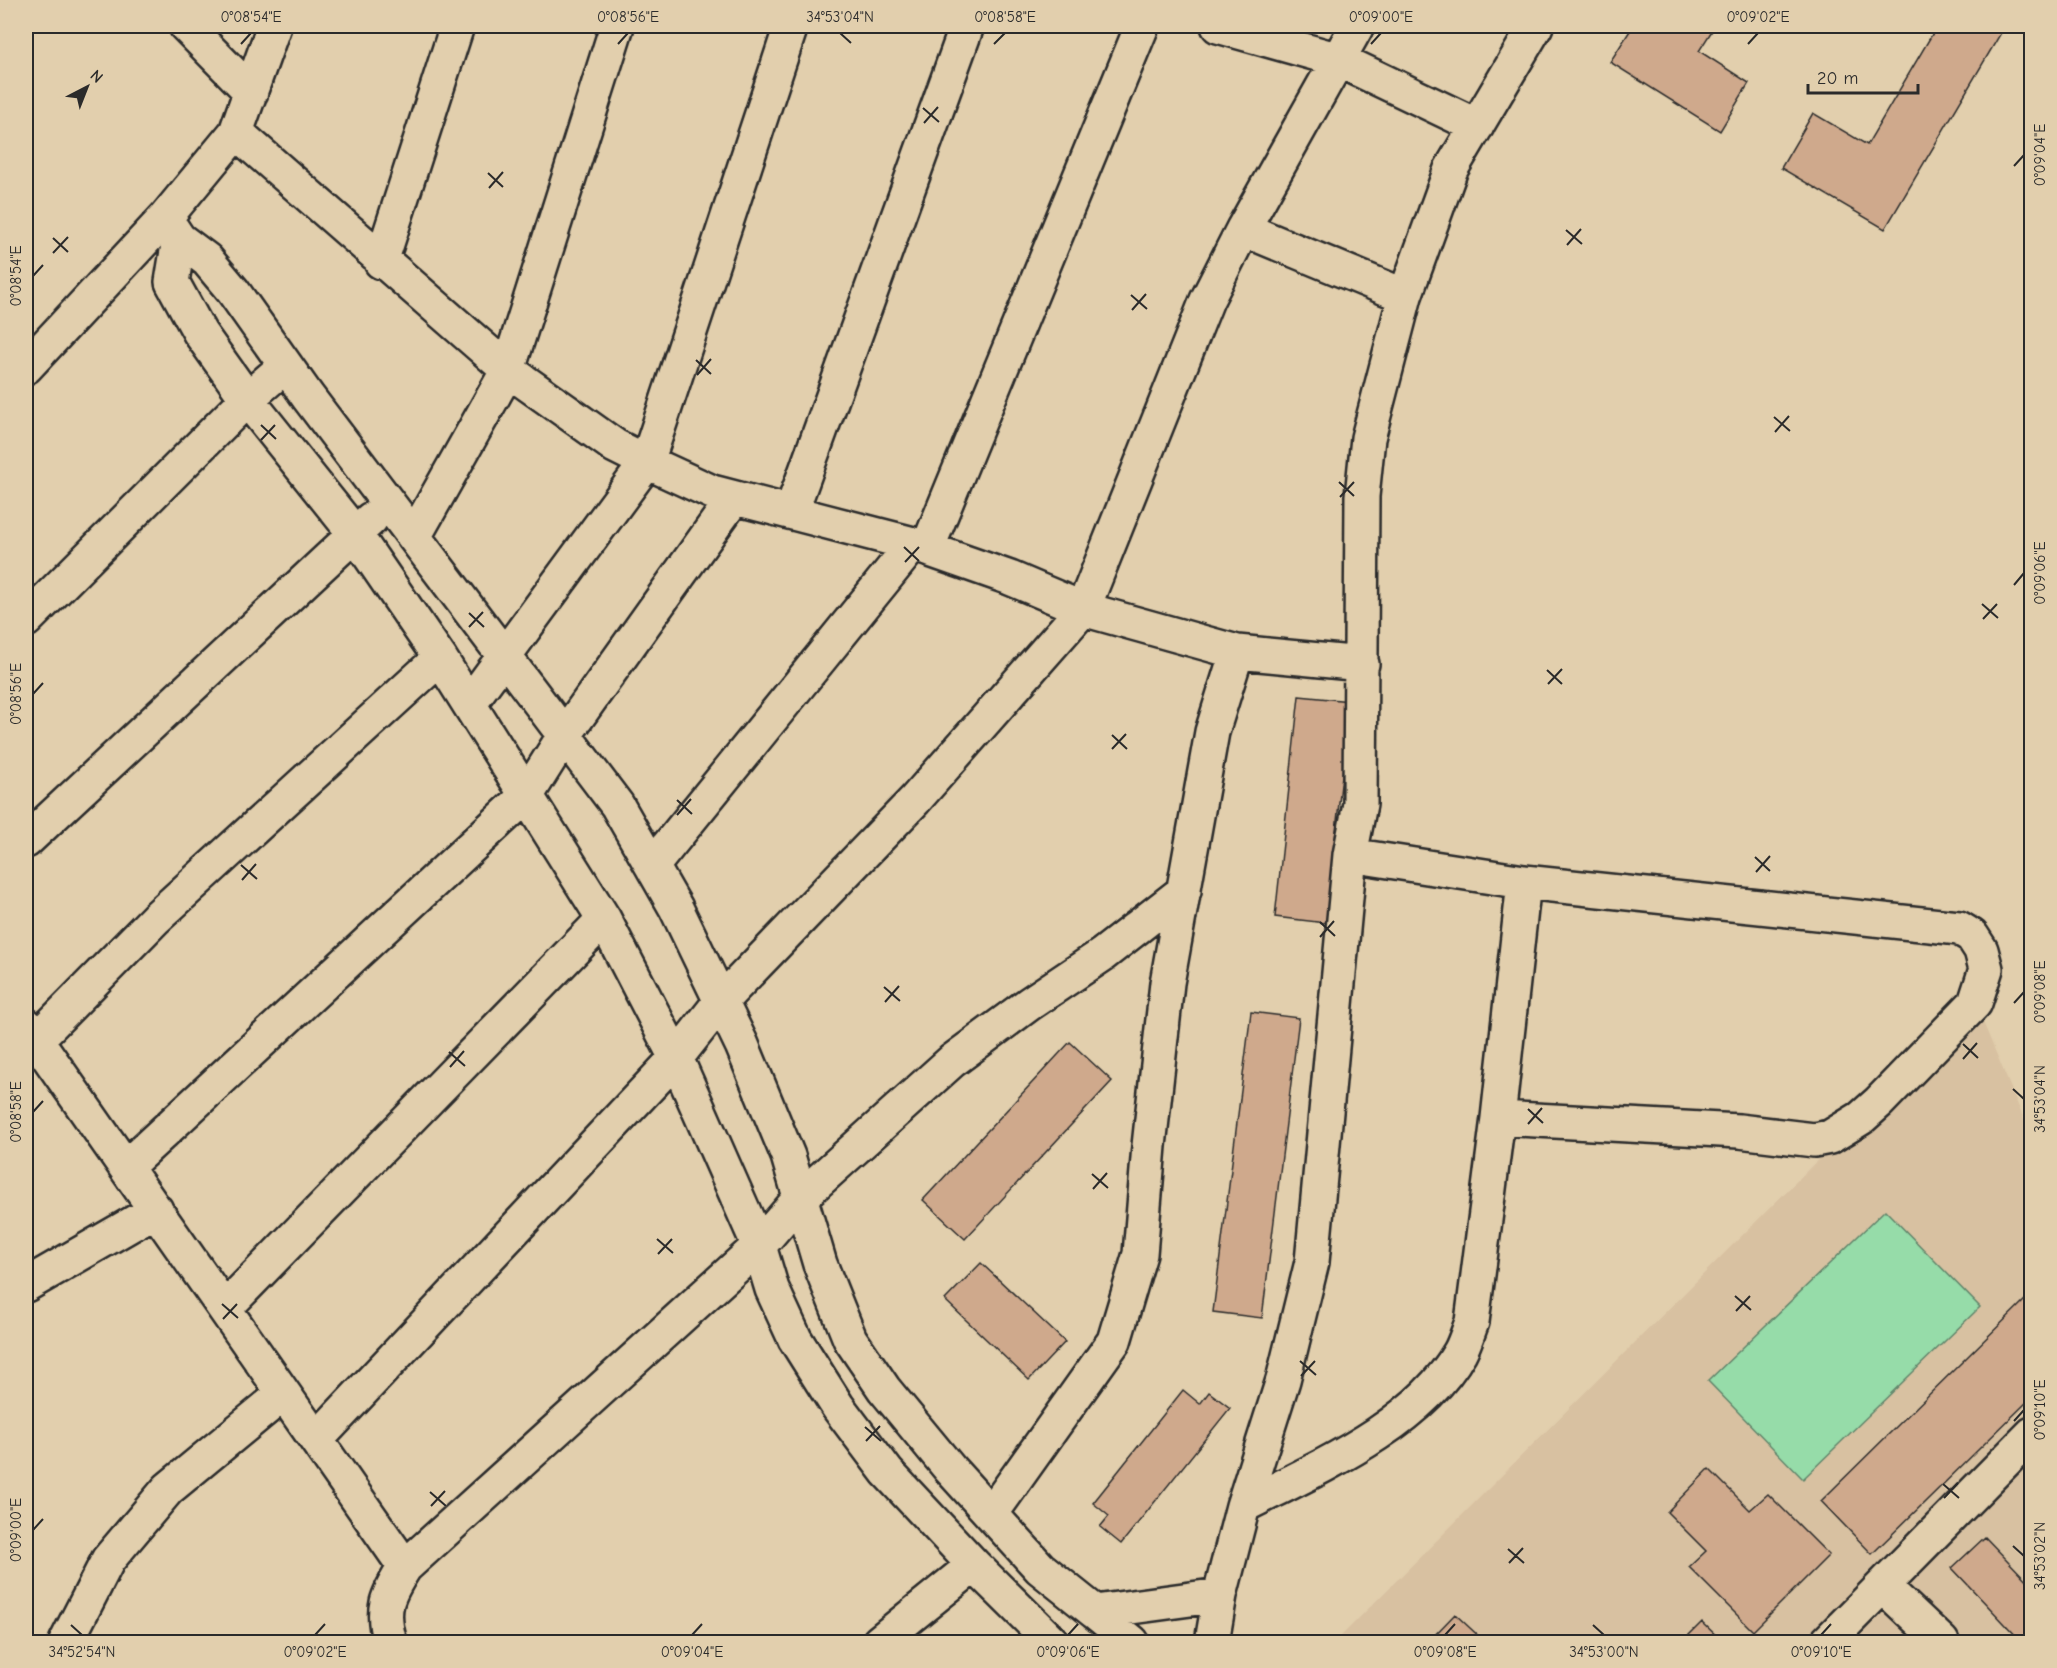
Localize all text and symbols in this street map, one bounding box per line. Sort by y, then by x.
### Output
text: 0°08'54"E [220,8,282,26]
text: 0°08'56"E [597,8,659,26]
text: 34°53'04"N [806,8,874,26]
text: 0°08'58"E [974,8,1036,26]
text: 0°09'00"E [1349,8,1413,26]
text: 0°09'02"E [1726,8,1790,26]
north arrow [57,57,117,117]
scale bar [1808,57,1918,95]
text: N [86,66,106,87]
text: 20 m [1817,68,1858,89]
text: 0°09'04"E [2031,124,2049,186]
text: 0°08'54"E [7,245,25,307]
text: 0°09'06"E [2031,541,2049,605]
text: 0°08'56"E [7,663,25,725]
text: 0°09'08"E [2031,961,2049,1023]
text: 34°53'04"N [2031,1065,2049,1133]
text: 0°08'58"E [7,1081,25,1143]
text: 0°09'10"E [2031,1379,2049,1441]
text: 0°09'00"E [7,1498,25,1562]
text: 34°53'02"N [2031,1522,2049,1590]
text: 34°52'54"N [49,1643,115,1661]
text: 0°09'02"E [283,1643,347,1661]
text: 0°09'04"E [661,1643,723,1661]
text: 0°09'06"E [1036,1643,1100,1661]
text: 0°09'08"E [1414,1643,1476,1661]
text: 34°53'00"N [1569,1643,1639,1661]
text: 0°09'10"E [1790,1643,1852,1661]

